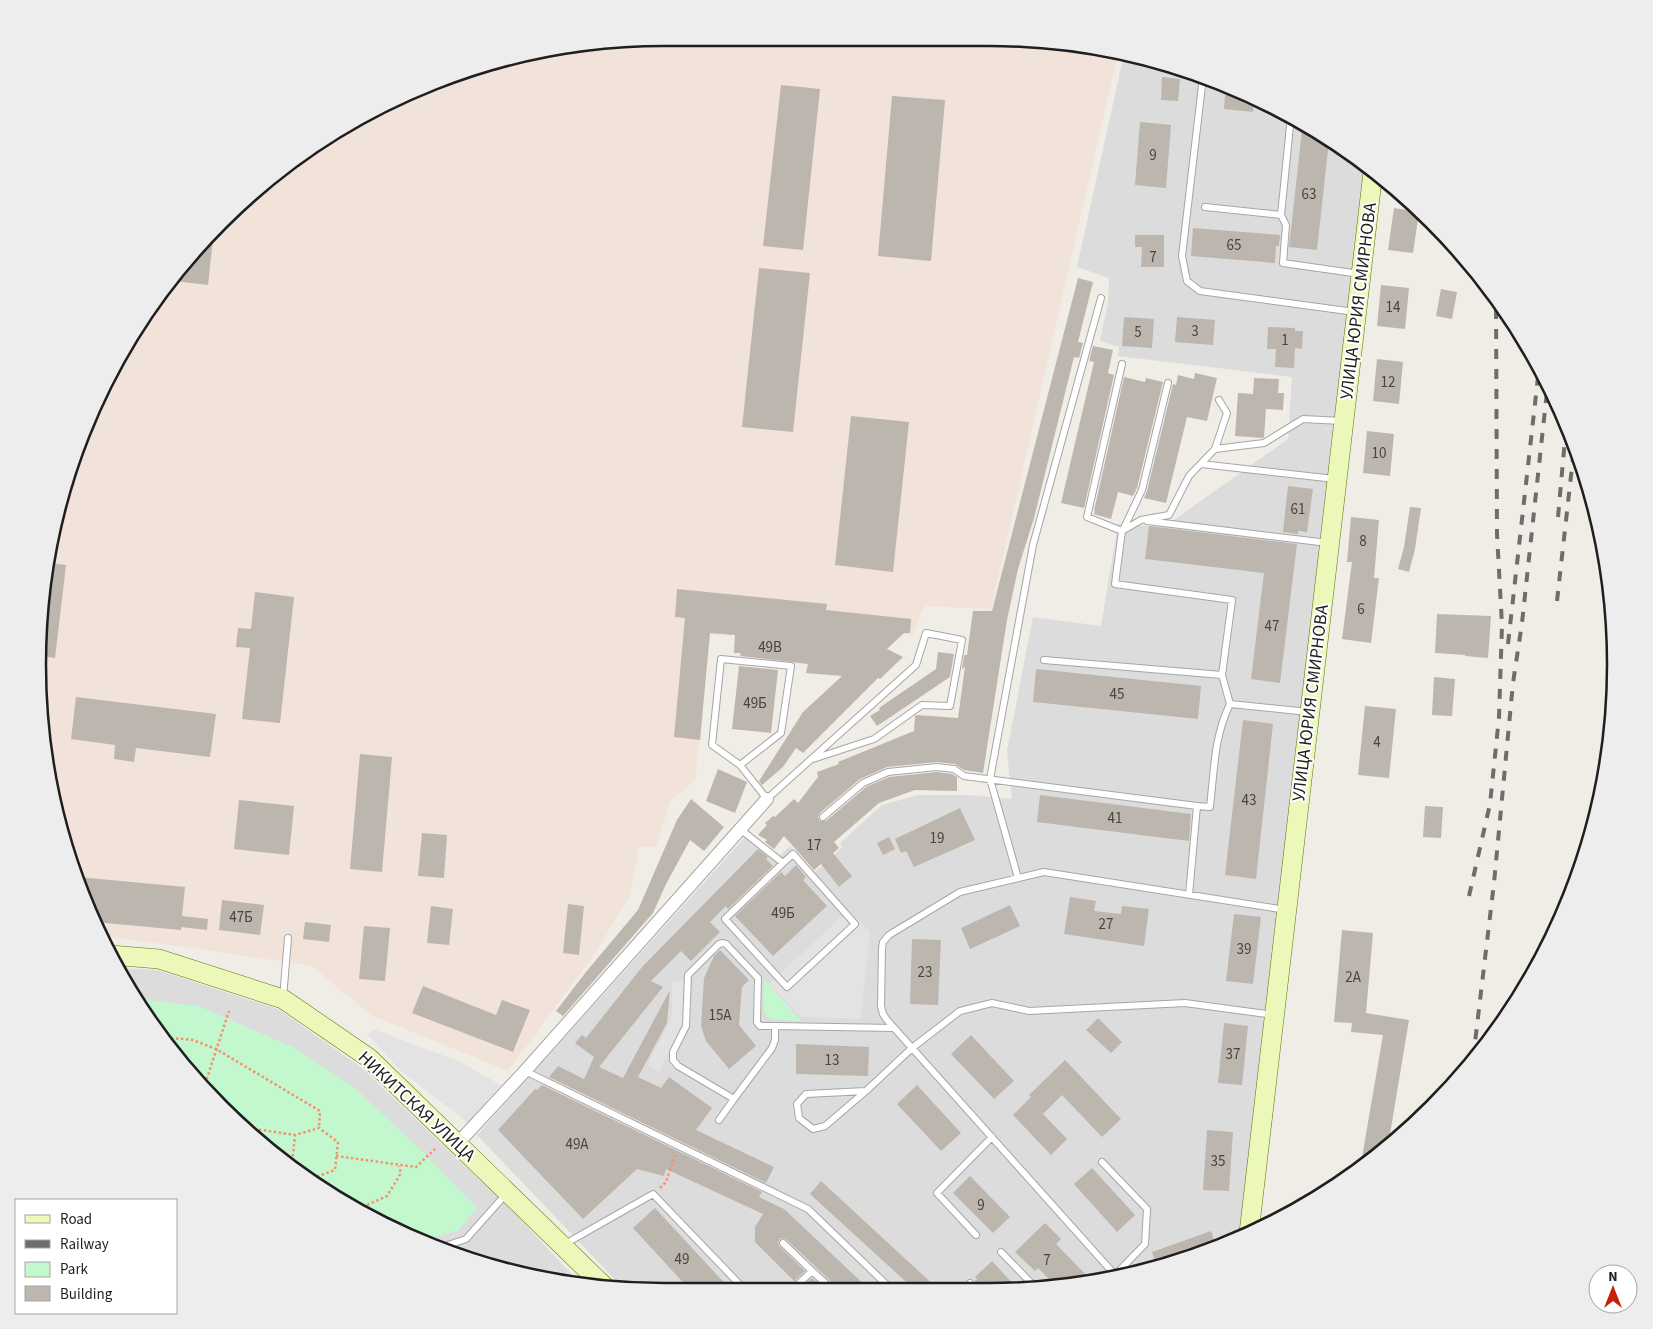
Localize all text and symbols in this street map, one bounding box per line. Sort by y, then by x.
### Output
house number: 9 [1149,145,1157,166]
house number: 63 [1302,184,1316,205]
street label: УЛИЦА ЮРИЯ СМИРНОВА [1334,201,1383,401]
house number: 65 [1227,235,1241,256]
house number: 7 [1149,247,1157,268]
house number: 14 [1386,297,1401,318]
house number: 3 [1191,321,1199,342]
house number: 5 [1134,322,1142,343]
house number: 1 [1281,330,1289,351]
house number: 12 [1381,372,1395,393]
house number: 10 [1372,443,1386,464]
house number: 61 [1291,499,1305,520]
house number: 8 [1359,531,1367,552]
house number: 6 [1357,599,1365,620]
street label: УЛИЦА ЮРИЯ СМИРНОВА [1286,603,1335,803]
house number: 47 [1265,616,1279,637]
house number: 49В [758,637,782,658]
house number: 45 [1110,684,1124,705]
house number: 49Б [743,693,767,714]
house number: 4 [1373,732,1381,753]
house number: 43 [1242,790,1256,811]
house number: 41 [1108,808,1122,829]
house number: 19 [930,828,944,849]
house number: 17 [807,835,821,856]
house number: 49Б [771,903,795,924]
house number: 47Б [229,907,253,928]
house number: 27 [1099,914,1113,935]
house number: 39 [1237,939,1251,960]
house number: 23 [918,962,932,983]
house number: 2А [1345,967,1362,988]
house number: 15А [708,1005,732,1026]
house number: 37 [1226,1044,1240,1065]
street label: НИКИТСКАЯ УЛИЦА [352,1045,481,1168]
house number: 13 [825,1050,839,1071]
house number: 49А [565,1134,589,1155]
house number: 35 [1211,1151,1225,1172]
house number: 9 [977,1195,985,1216]
legend [15,1199,178,1314]
text: Road [60,1209,92,1230]
text: Railway [60,1234,109,1255]
house number: 49 [675,1249,689,1270]
house number: 7 [1043,1250,1051,1271]
text: Park [60,1259,89,1280]
north arrow [1588,1264,1638,1314]
text: N [1608,1267,1618,1287]
text: Building [60,1284,113,1305]

